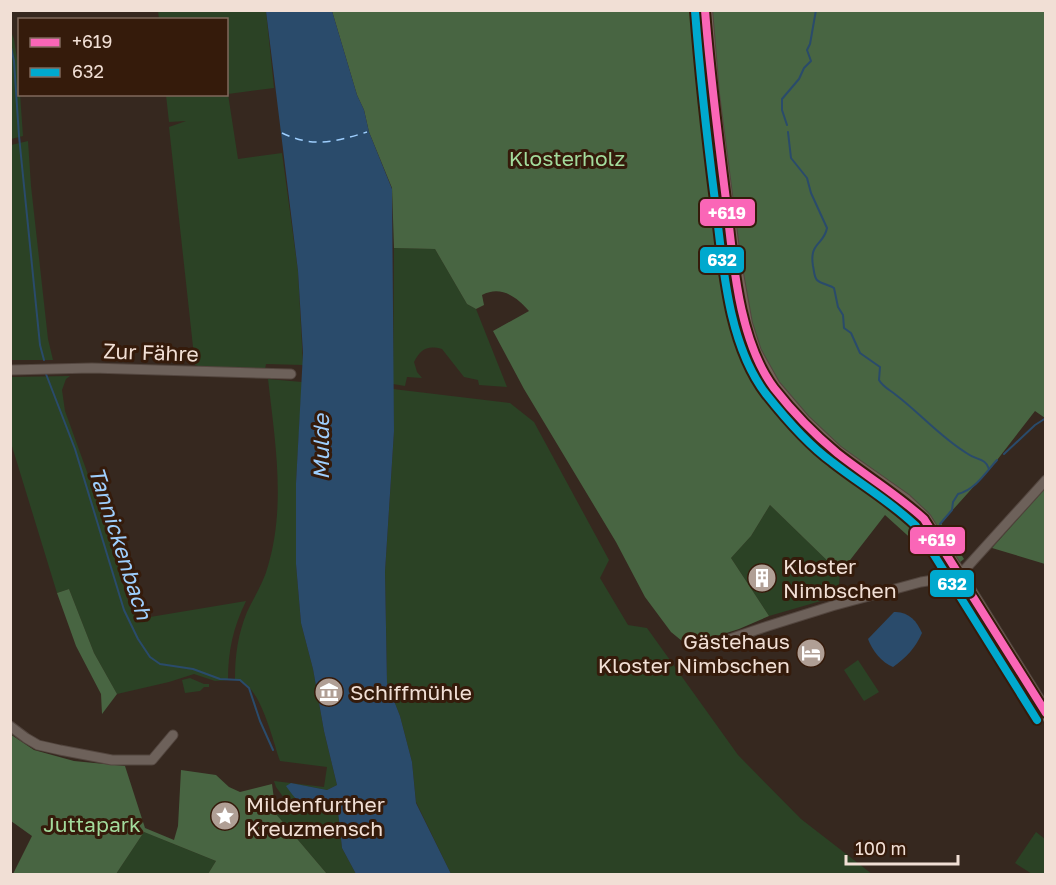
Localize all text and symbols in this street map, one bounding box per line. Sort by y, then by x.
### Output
legend [18,18,228,96]
text: +619 [72,30,112,52]
text: 632 [72,60,104,82]
park label: Klosterholz [509,145,625,171]
line badge: +619 [699,198,756,227]
text: +619 [708,203,746,223]
line badge: 632 [699,246,745,274]
text: 632 [707,250,737,270]
street label: Zur Fähre [103,337,199,367]
water label: Mulde [307,412,334,480]
water label: Tannickenbach [84,463,159,624]
line badge: +619 [909,526,966,555]
text: +619 [918,530,956,550]
place label: Kloster Nimbschen [783,553,897,603]
building icon: Kloster Nimbschen [746,562,778,594]
line badge: 632 [929,569,975,598]
text: 632 [937,574,967,594]
place label: Gästehaus Kloster Nimbschen [598,628,790,678]
hotel icon: Gästehaus Kloster Nimbschen [795,637,827,669]
museum icon: Schiffmühle [313,676,345,708]
place label: Schiffmühle [350,679,472,705]
place label: Mildenfurther Kreuzmensch [246,791,385,841]
place icon: Mildenfurther Kreuzmensch [209,800,241,832]
park label: Juttapark [43,811,141,837]
scale bar [846,828,958,866]
text: 100 m [855,837,906,859]

